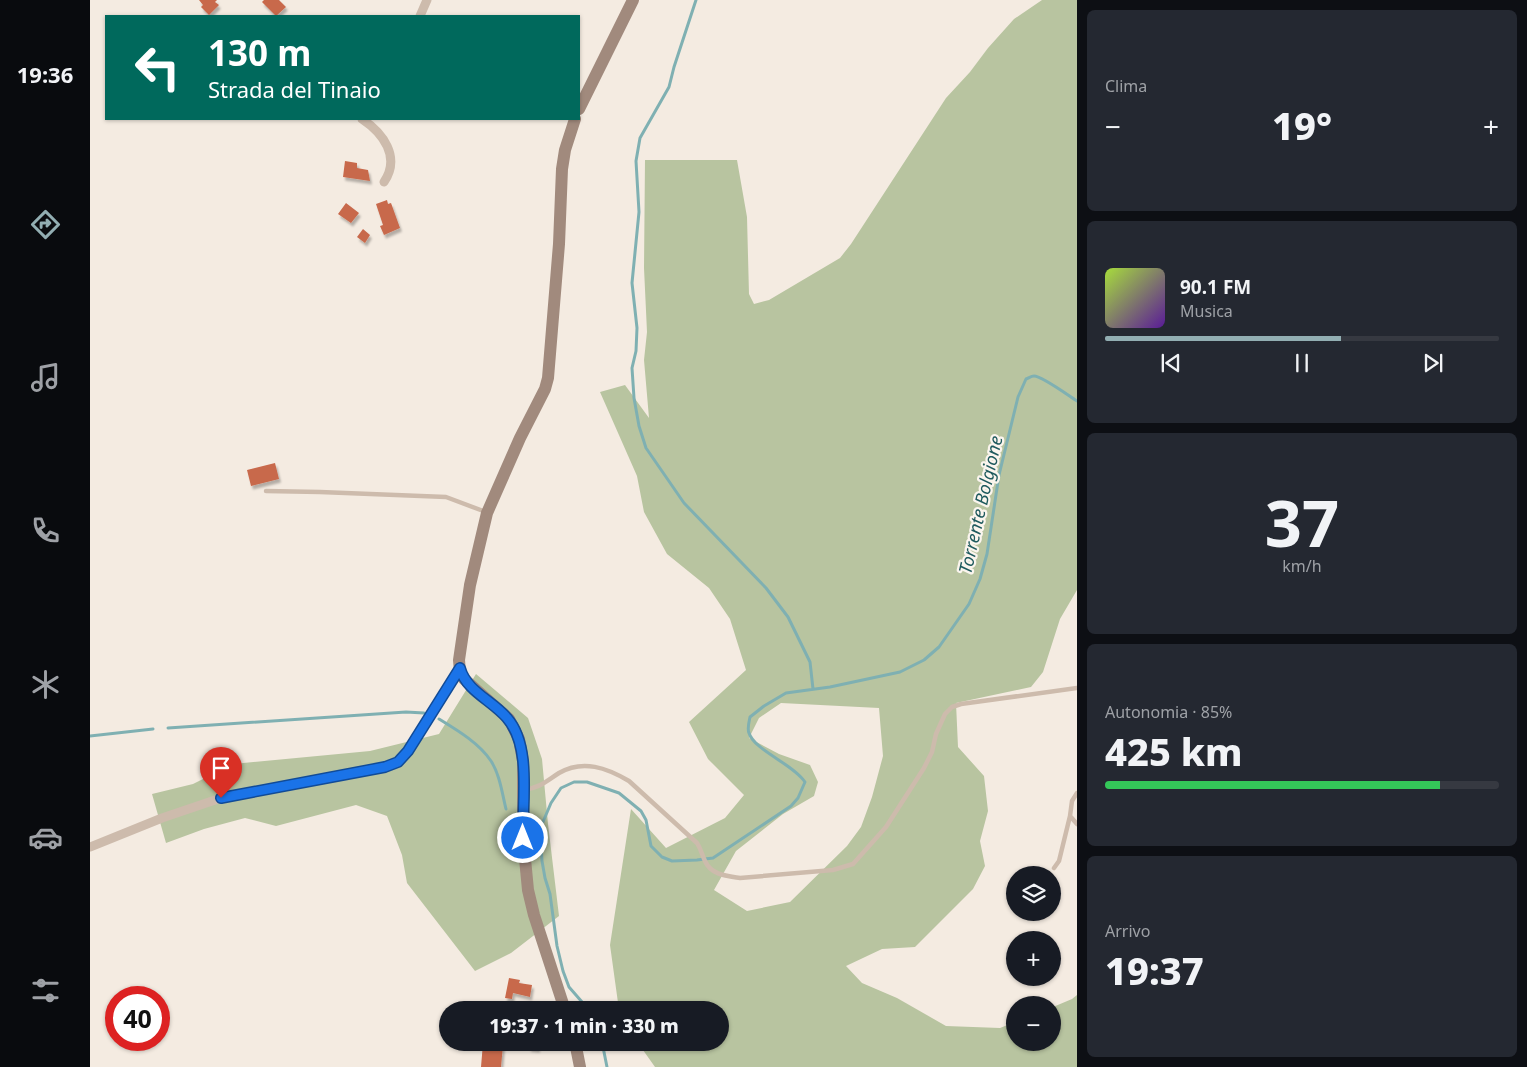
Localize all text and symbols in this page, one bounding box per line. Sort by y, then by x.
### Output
text: 130 m [208,29,311,76]
icon: left [125,35,190,100]
text: 19:36 [17,59,73,89]
text: Strada del Tinaio [208,74,381,104]
text: Clima [1105,75,1147,97]
text: 19° [1272,99,1332,151]
text: − [1105,107,1121,145]
text: + [1483,107,1499,145]
icon: directions [28,207,63,242]
text: 90.1 FM [1180,274,1251,300]
text: Musica [1180,300,1233,322]
icon: previous [1157,349,1185,377]
icon: pause [1288,349,1316,377]
icon: next [1419,349,1447,377]
icon: music [28,360,63,395]
water label: Torrente Bolgione [952,433,1008,576]
text: 37 [1265,478,1339,566]
icon: phone [28,513,63,548]
text: km/h [1282,555,1322,577]
icon: climate [28,667,63,702]
text: Autonomia · 85% [1105,701,1232,723]
text: 425 km [1105,725,1243,777]
pin [200,747,242,798]
icon: arrive [207,754,235,782]
position arrow [496,811,548,863]
icon: car [28,820,63,855]
map controls [1006,866,1061,1051]
button: layers [1006,866,1061,921]
text: Arrivo [1105,920,1150,942]
button: + [1006,931,1061,986]
text: 19:37 [1105,944,1204,996]
icon: filters [28,973,63,1008]
speed limit sign: 40 [105,986,170,1051]
button: − [1006,996,1061,1051]
text: 19:37 · 1 min · 330 m [489,1013,679,1039]

